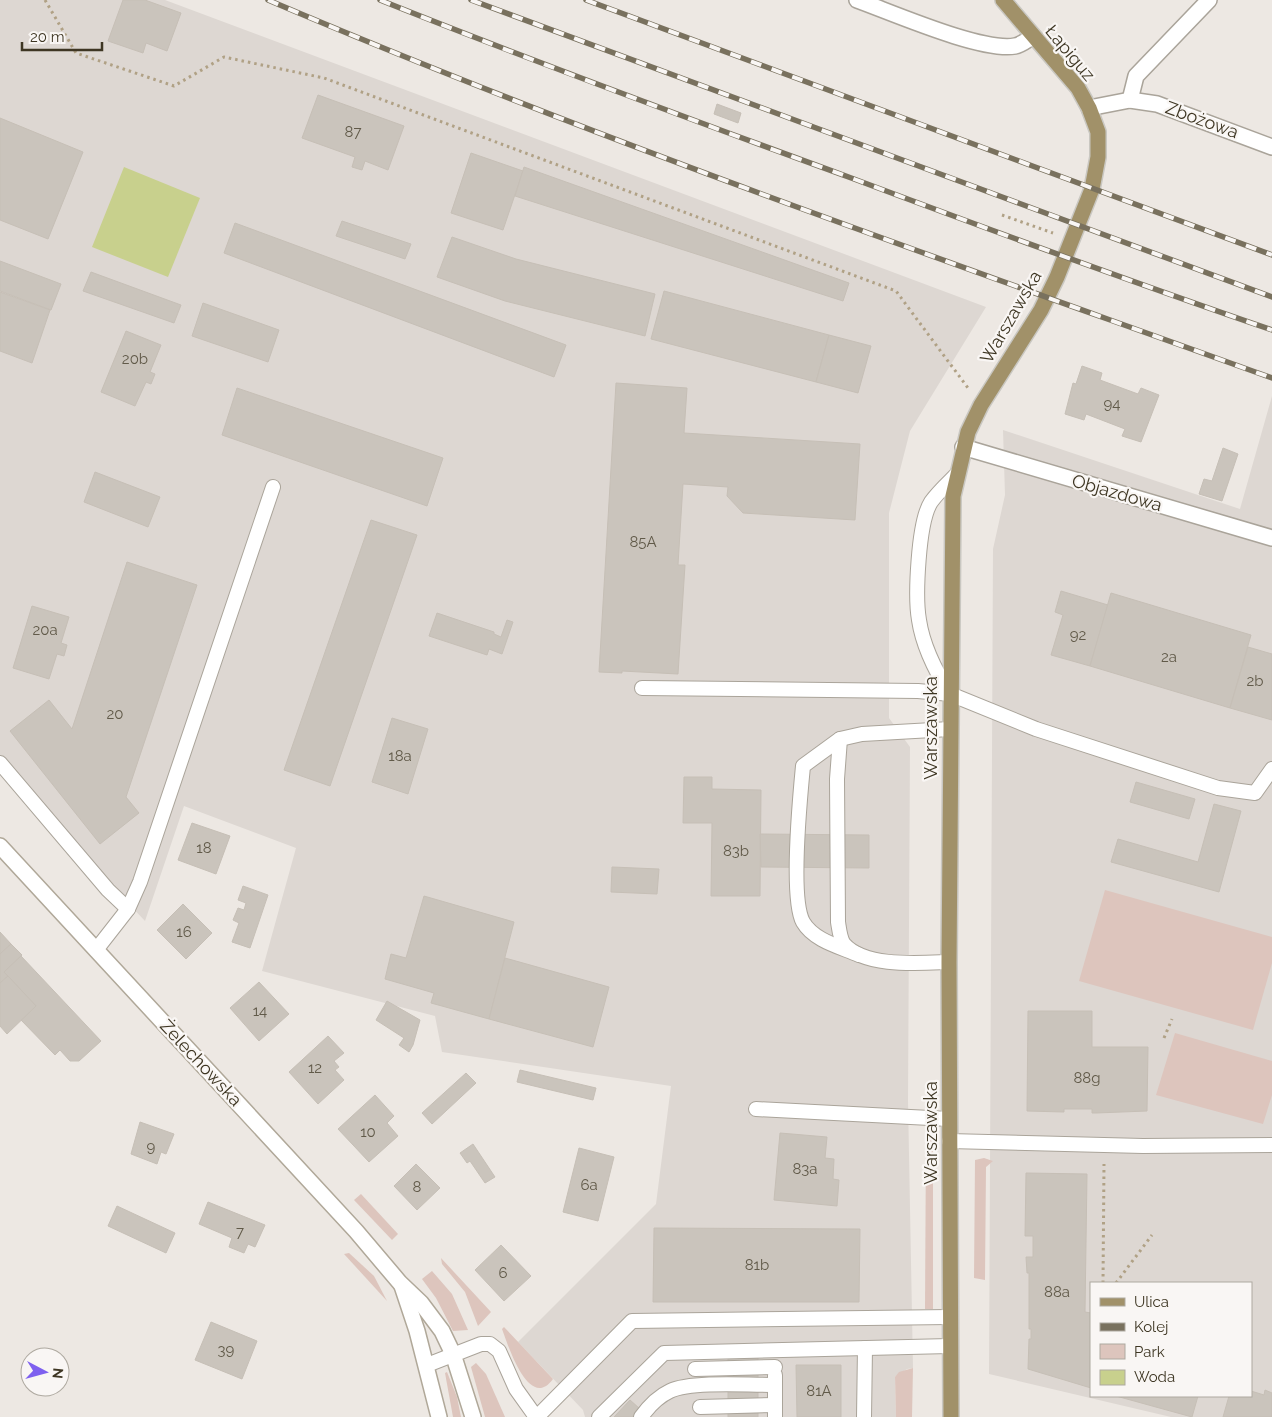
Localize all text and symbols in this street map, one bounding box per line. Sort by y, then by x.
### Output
scale bar [22,20,102,52]
street label: Łapiguz [1041,21,1100,85]
text: 20 m [30,28,65,46]
street label: Zbożowa [1163,97,1242,142]
house number: 87 [345,123,361,141]
street label: Warszawska [976,267,1046,367]
house number: 20b [122,350,148,368]
house number: 94 [1104,395,1120,413]
street label: Objazdowa [1070,470,1165,515]
house number: 85A [629,533,657,551]
house number: 20a [32,621,58,639]
house number: 92 [1070,626,1086,644]
house number: 2a [1161,648,1177,666]
house number: 2b [1246,672,1264,690]
street label: Warszawska [920,676,941,780]
house number: 20 [107,705,124,723]
house number: 18a [388,747,412,765]
house number: 18 [196,839,212,857]
house number: 83b [723,842,749,860]
house number: 16 [176,923,192,941]
house number: 14 [253,1002,267,1020]
street label: Żelechowska [156,1015,247,1110]
house number: 12 [308,1059,322,1077]
house number: 88g [1073,1069,1101,1087]
street label: Warszawska [920,1081,941,1185]
house number: 10 [360,1123,376,1141]
house number: 9 [147,1138,156,1156]
house number: 83a [792,1160,818,1178]
house number: 6a [580,1176,598,1194]
house number: 8 [413,1178,422,1196]
house number: 7 [236,1223,244,1241]
house number: 81b [745,1256,769,1274]
house number: 6 [498,1264,508,1282]
legend [1090,1282,1252,1397]
house number: 88a [1044,1283,1070,1301]
text: Ulica [1134,1293,1169,1311]
text: Kolej [1134,1318,1168,1336]
house number: 39 [218,1341,235,1359]
text: Park [1134,1343,1165,1361]
north arrow [20,1347,70,1397]
text: N [49,1367,66,1380]
text: Woda [1134,1368,1175,1386]
house number: 81A [806,1382,832,1400]

